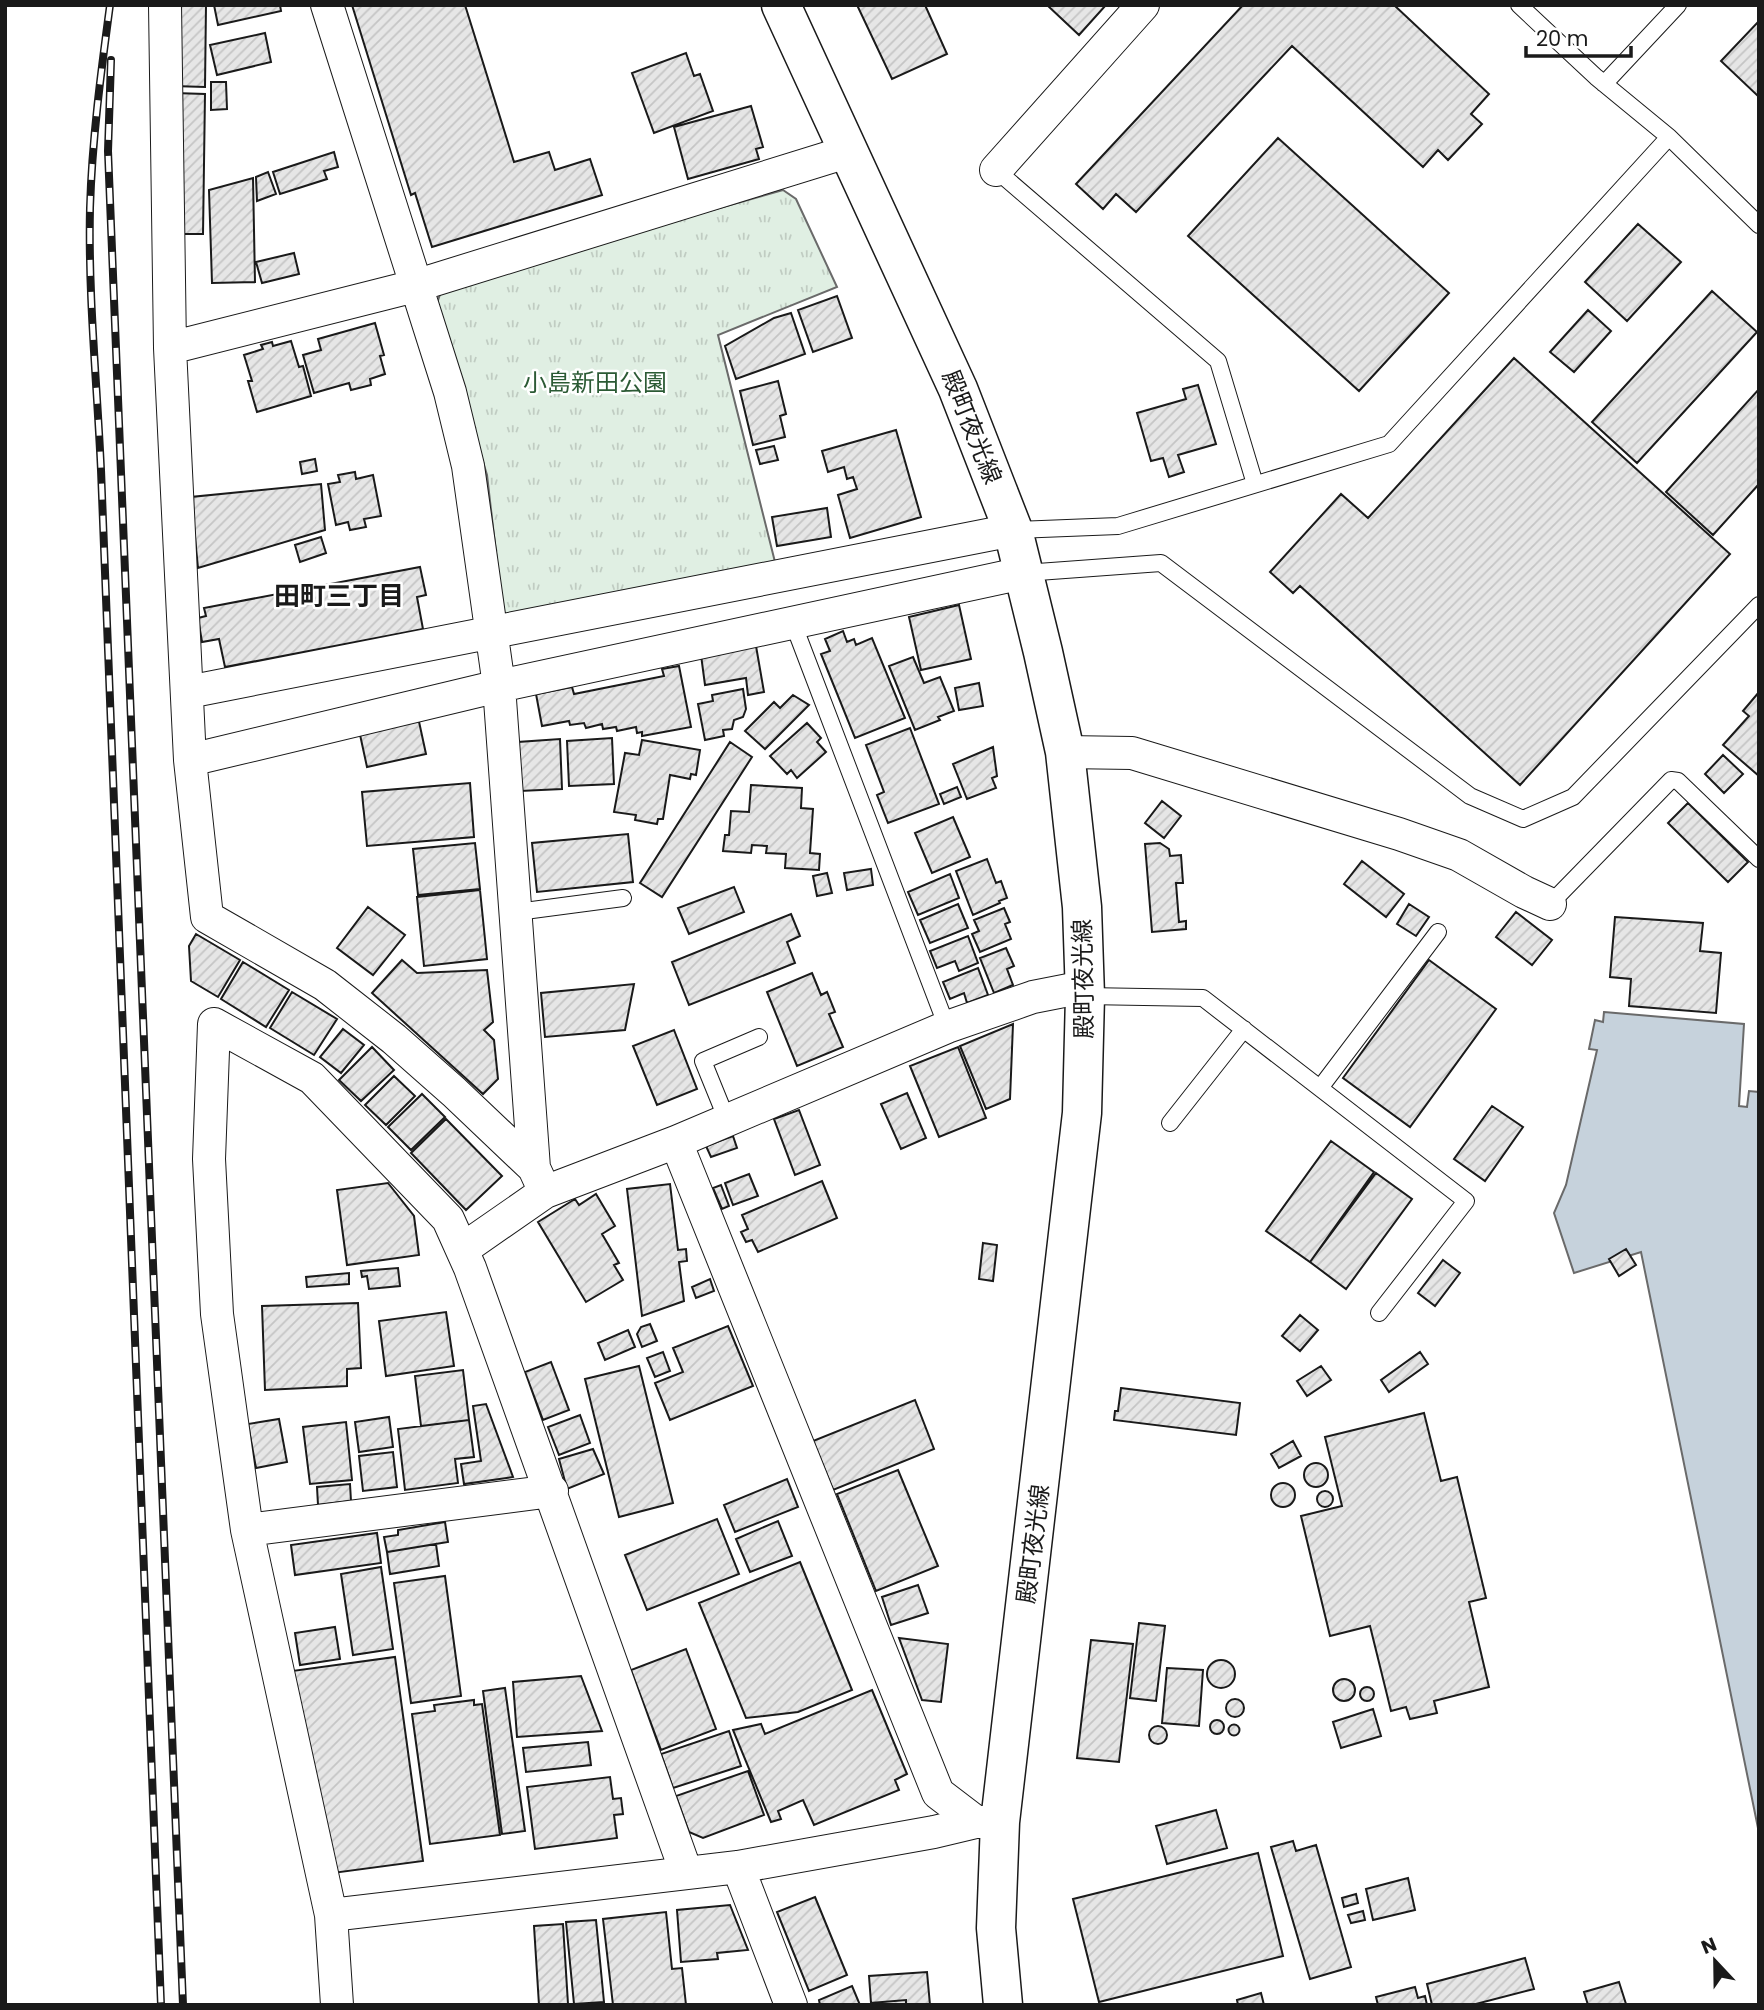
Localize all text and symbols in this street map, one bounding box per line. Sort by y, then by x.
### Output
scale bar [1526,14,1631,58]
text: 20 m [1536,24,1589,53]
street label: 殿町夜光線 [934,365,1010,489]
park label: 小島新田公園 [523,366,667,399]
district label: 田町三丁目 [274,578,404,614]
street label: 殿町夜光線 [1065,919,1101,1039]
street label: 殿町夜光線 [1009,1482,1057,1606]
north arrow [1680,1926,1750,1996]
text: N [1697,1931,1721,1961]

